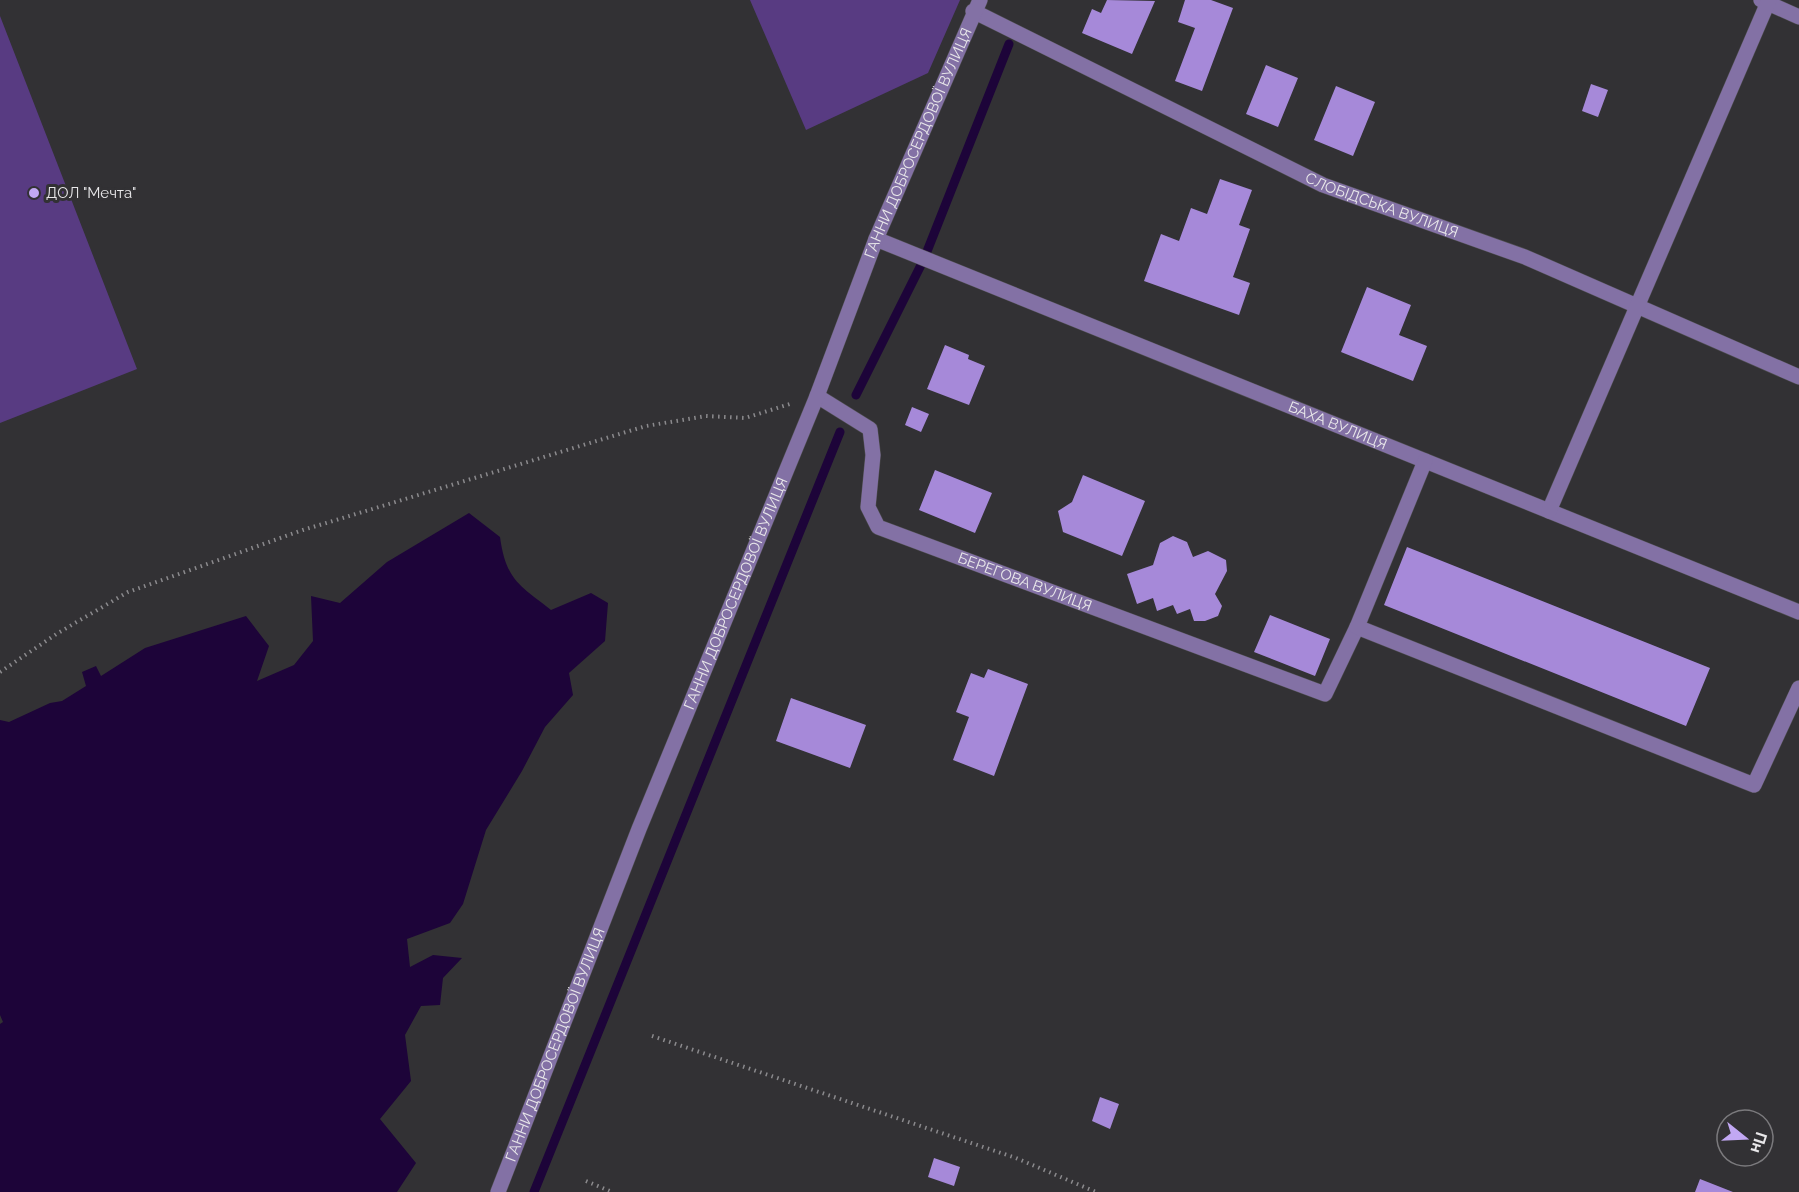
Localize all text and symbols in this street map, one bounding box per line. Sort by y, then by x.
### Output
street label: ГАННИ ДОБРОСЕРДОВОЇ ВУЛИЦЯ [861,25,976,261]
street label: СЛОБІДСЬКА ВУЛИЦЯ [1302,169,1461,242]
place label: ДОЛ "Мечта" [46,184,136,202]
marker: ДОЛ "Мечта" [27,186,41,200]
street label: БАХА ВУЛИЦЯ [1286,398,1390,454]
street label: ГАННИ ДОБРОСЕРДОВОЇ ВУЛИЦЯ [680,475,792,712]
street label: БЕРЕГОВА ВУЛИЦЯ [955,549,1094,615]
street label: ГАННИ ДОБРОСЕРДОВОЇ ВУЛИЦЯ [502,925,609,1164]
north arrow [1715,1108,1775,1168]
text: Пн [1746,1129,1771,1156]

